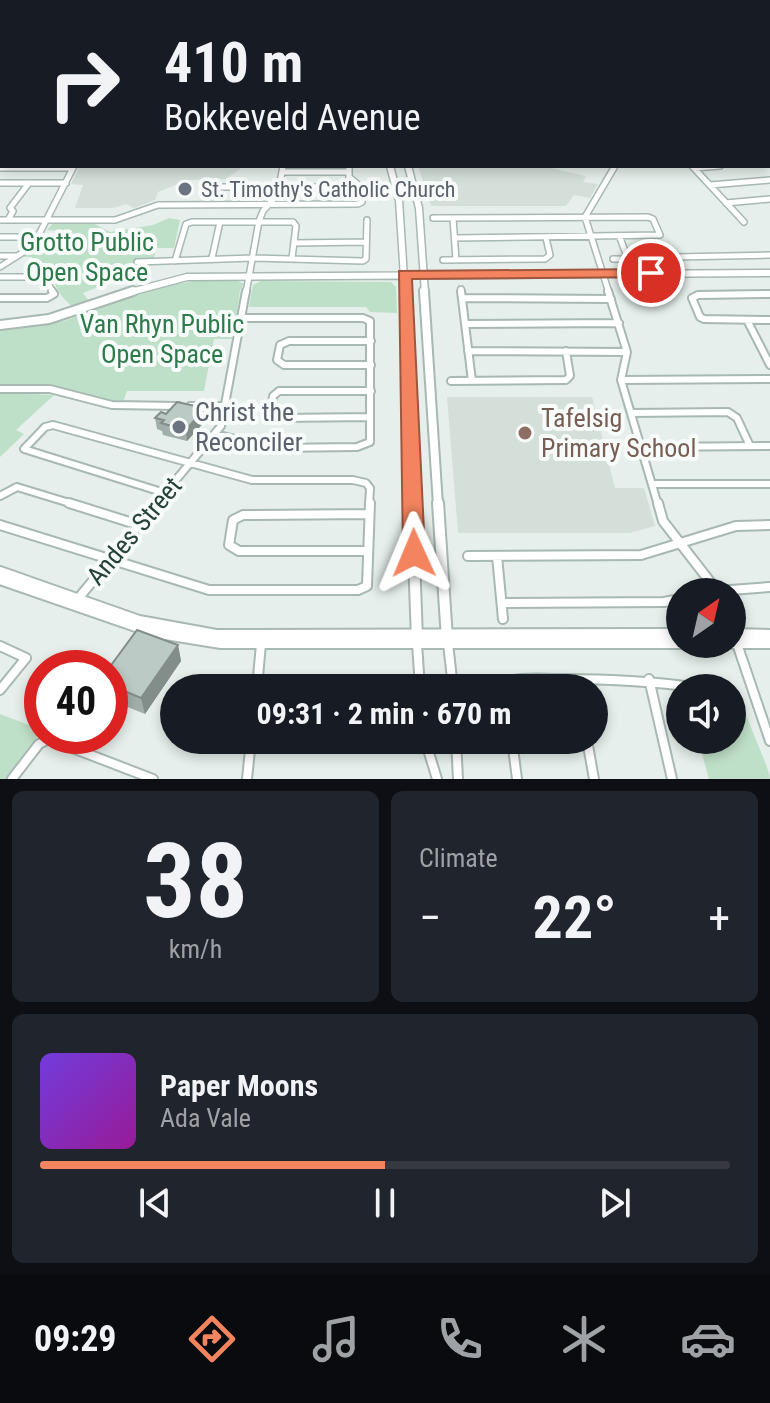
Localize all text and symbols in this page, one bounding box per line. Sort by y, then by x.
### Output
text: 410 m [164,30,303,96]
icon: right [32,32,136,136]
text: Bokkeveld Avenue [164,97,421,139]
place label: St. Timothy's Catholic Church [201,177,455,202]
marker: St. Timothy's Catholic Church [176,180,194,198]
park label: Grotto Public Open Space [20,227,154,287]
pin [617,239,685,307]
icon: arrive [629,251,673,295]
park label: Van Rhyn Public Open Space [80,309,244,369]
place label: Christ the Reconciler [195,397,303,457]
place label: Tafelsig Primary School [541,403,696,463]
marker: Christ the Reconciler [170,418,188,436]
marker: Tafelsig Primary School [516,424,534,442]
street label: Andes Street [80,471,188,591]
position arrow [372,511,456,595]
north arrow [666,578,746,658]
map controls [666,578,746,754]
speed limit sign: 40 [24,650,128,754]
button: sound [666,674,746,754]
text: 09:31 · 2 min · 670 m [257,696,511,731]
text: 38 [143,821,248,942]
text: Climate [419,843,498,873]
text: 22° [533,882,617,953]
text: − [419,892,441,944]
text: + [708,892,730,944]
text: km/h [169,934,222,964]
text: Paper Moons [160,1068,318,1103]
text: Ada Vale [160,1103,251,1133]
icon: previous [133,1181,177,1225]
icon: pause [363,1181,407,1225]
icon: next [593,1181,637,1225]
icon: directions [184,1311,240,1367]
icon: music [308,1311,364,1367]
icon: phone [432,1311,488,1367]
icon: climate [556,1311,612,1367]
icon: car [680,1311,736,1367]
text: 09:29 [34,1318,117,1360]

